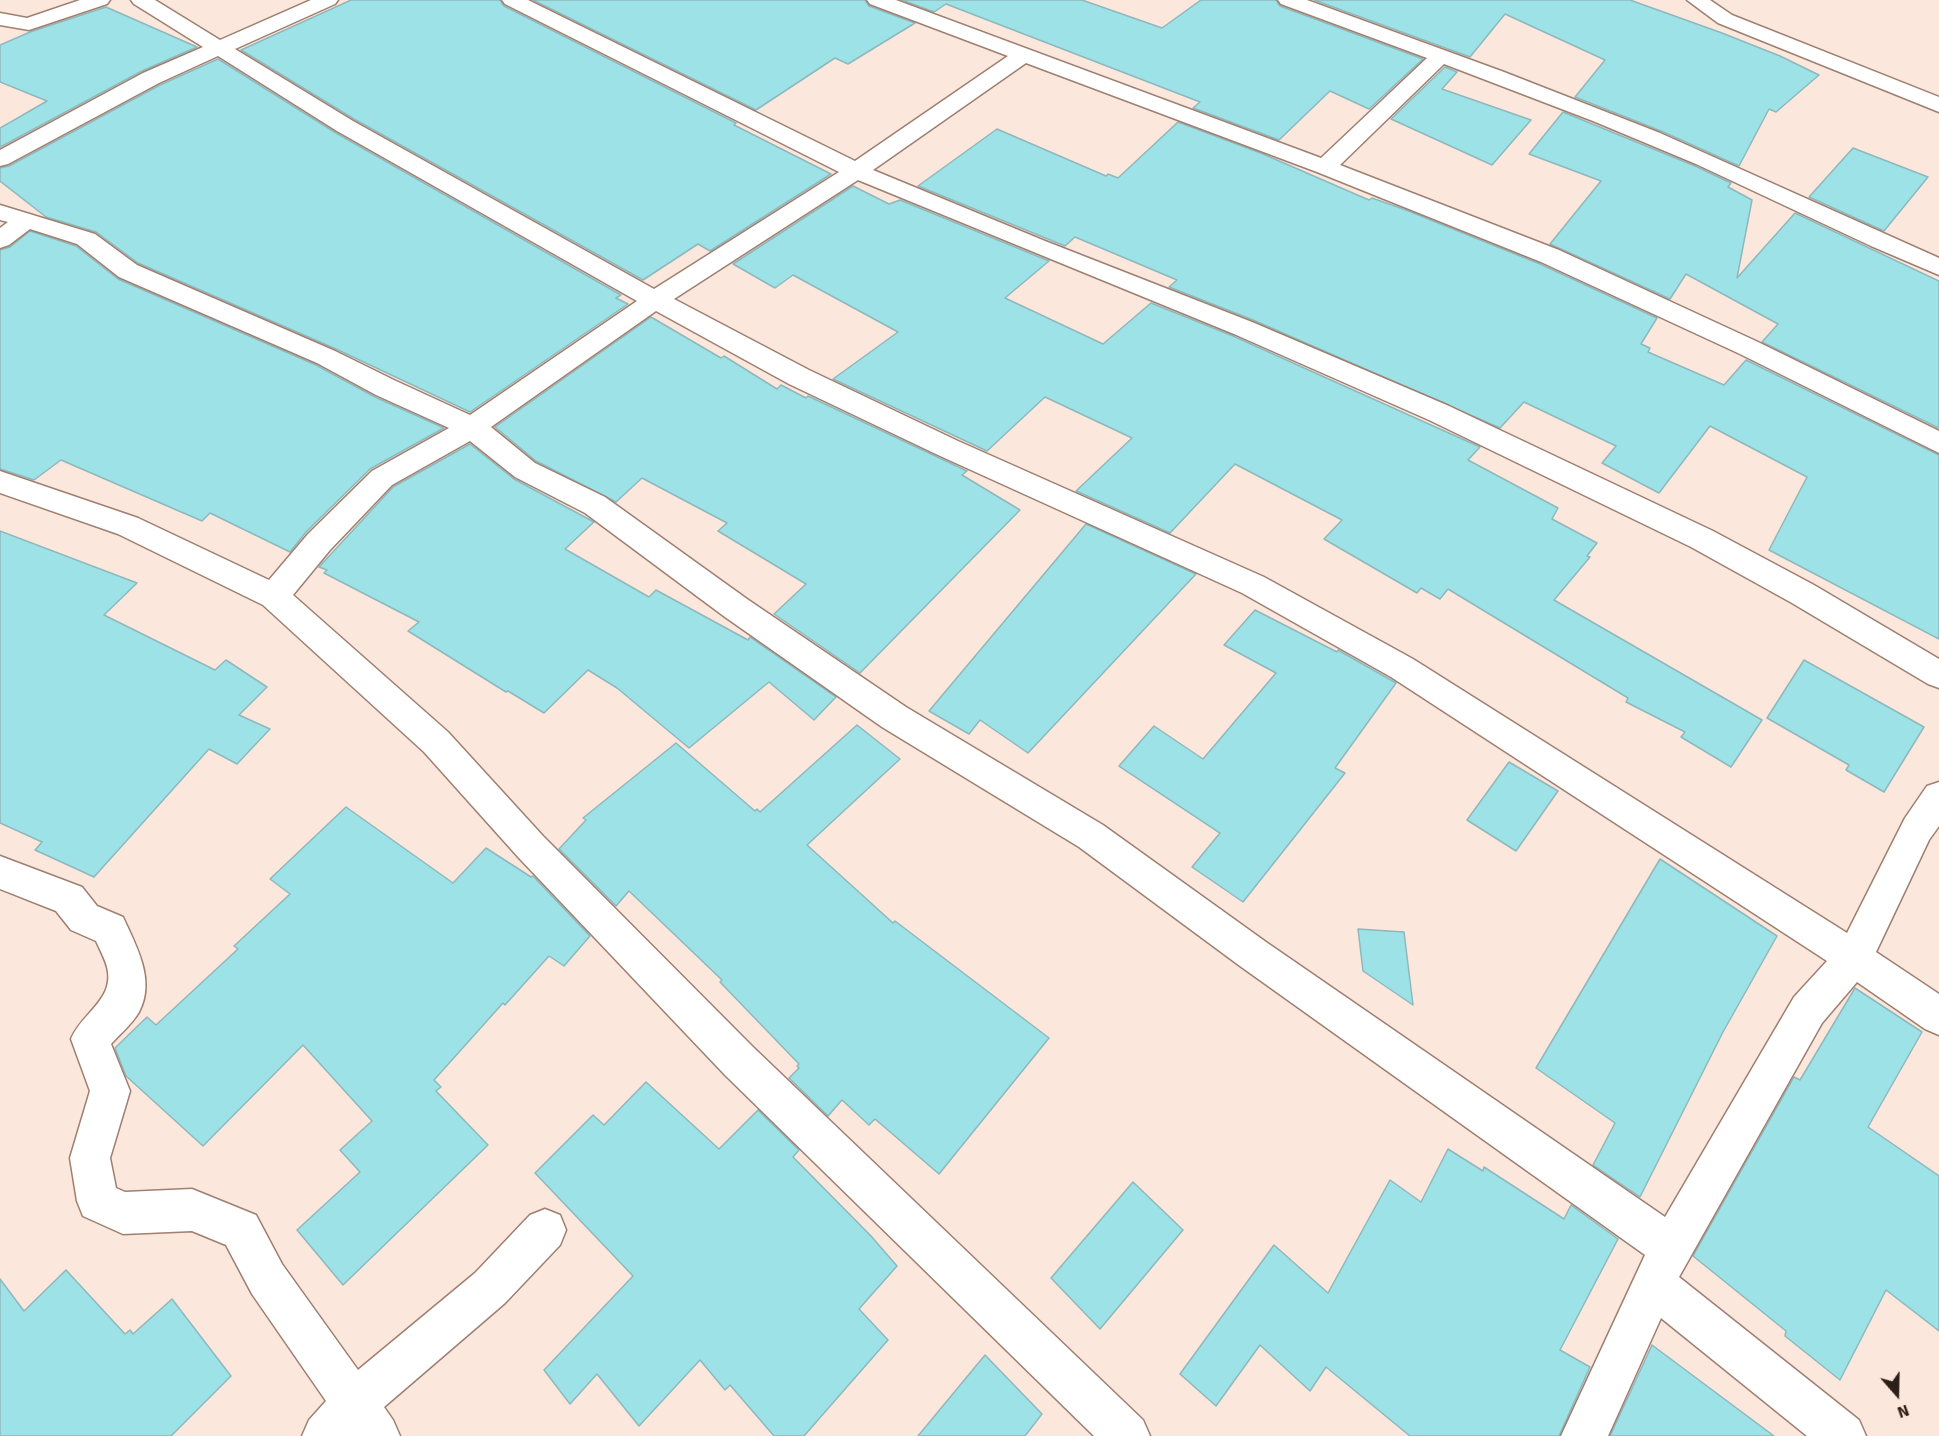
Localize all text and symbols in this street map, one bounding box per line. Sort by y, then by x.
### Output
north arrow [1867,1364,1927,1424]
text: N [1895,1400,1912,1422]

